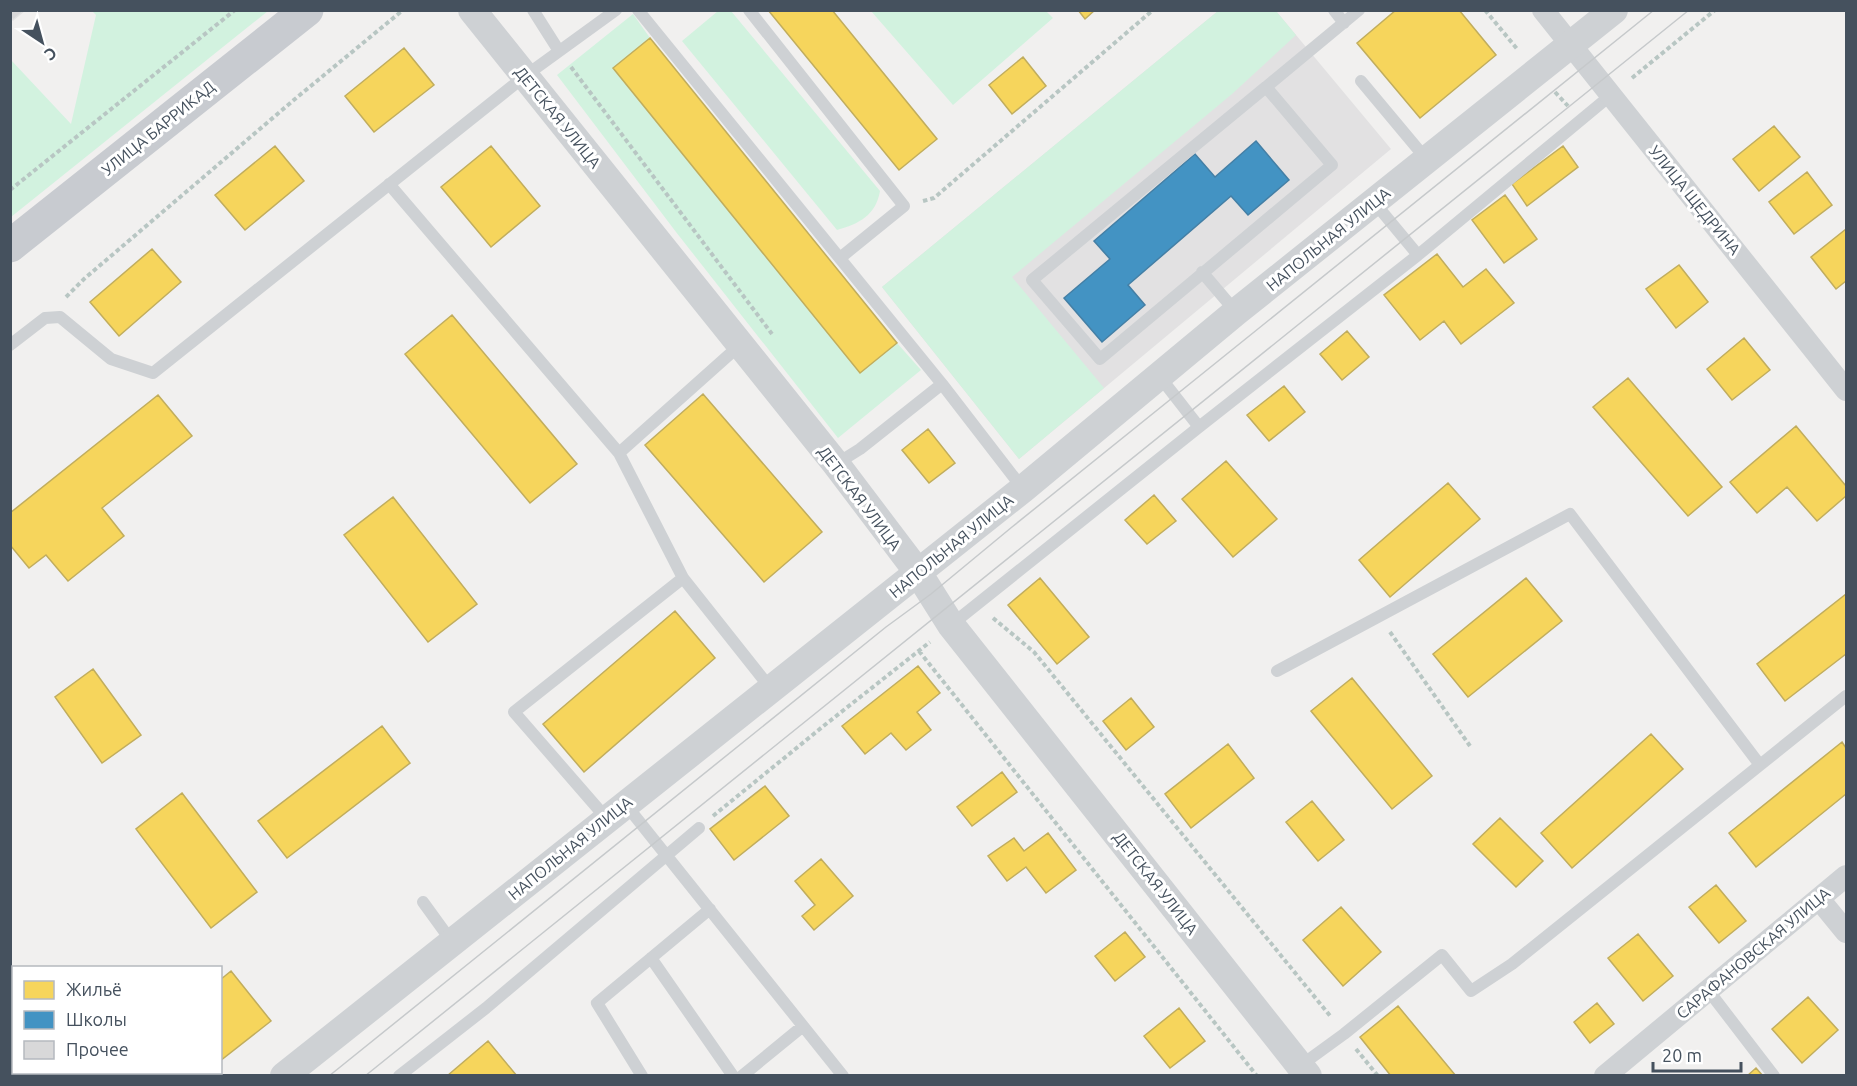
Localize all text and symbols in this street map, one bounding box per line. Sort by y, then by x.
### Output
north arrow [12,12,72,72]
text: С [41,44,60,64]
street label: ДЕТСКАЯ УЛИЦА [511,62,605,172]
street label: УЛИЦА БАРРИКАД [98,77,218,179]
street label: УЛИЦА ЩЕДРИНА [1646,142,1745,259]
street label: НАПОЛЬНАЯ УЛИЦА [1263,183,1394,294]
street label: ДЕТСКАЯ УЛИЦА [815,442,905,554]
street label: НАПОЛЬНАЯ УЛИЦА [886,490,1017,601]
street label: НАПОЛЬНАЯ УЛИЦА [505,792,636,903]
street label: ДЕТСКАЯ УЛИЦА [1110,828,1202,939]
street label: САРАФАНОВСКАЯ УЛИЦА [1673,883,1834,1022]
legend [12,966,222,1074]
text: Жильё [66,979,122,999]
text: Школы [66,1009,127,1029]
scale bar [1653,1035,1742,1073]
text: Прочее [66,1039,129,1059]
text: 20 m [1662,1045,1702,1065]

